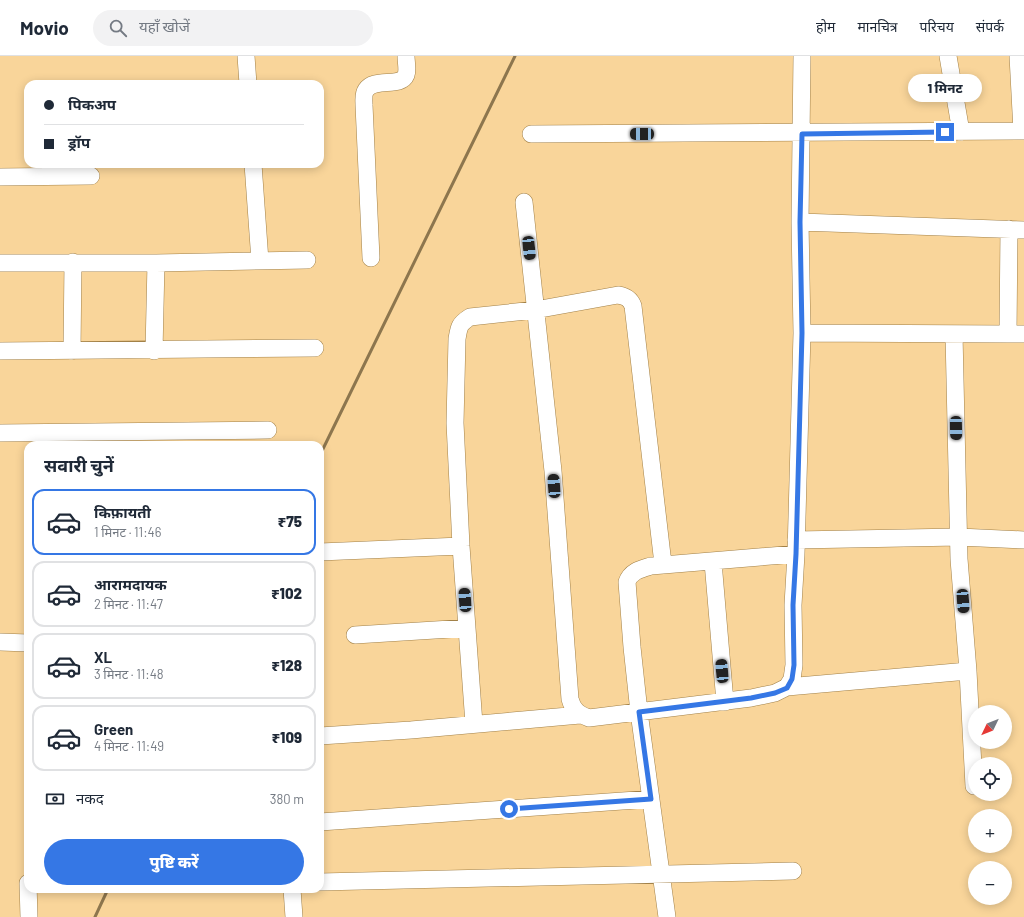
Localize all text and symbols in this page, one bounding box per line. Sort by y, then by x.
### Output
search box [93,10,373,46]
text: Movio [20,16,69,39]
icon: search [107,17,129,39]
text: यहाँ खोजें [139,17,190,35]
text: होम [816,18,835,35]
text: मानचित्र [857,18,898,35]
text: परिचय [920,18,954,35]
text: संपर्क [976,18,1004,35]
callout: 1 मिनट [908,74,982,102]
text: 1 मिनट [927,80,963,96]
text: पिकअप [68,95,116,113]
route end [936,123,954,141]
car [630,128,654,140]
text: ड्रॉप [68,133,90,151]
car [522,235,536,261]
car [950,416,962,440]
text: सवारी चुनें [44,454,114,476]
car [547,474,561,498]
text: किफ़ायती [94,503,151,521]
icon: car [46,504,82,540]
text: ₹75 [278,512,302,530]
text: 1 मिनट · 11:46 [94,524,161,540]
text: आरामदायक [94,575,167,593]
icon: car [46,576,82,612]
text: ₹102 [271,584,302,602]
car [458,588,472,612]
car [956,589,970,613]
text: 2 मिनट · 11:47 [94,596,163,612]
icon: car [46,648,82,684]
text: XL [94,648,112,666]
text: ₹128 [271,656,302,674]
car [715,659,729,683]
text: 3 मिनट · 11:48 [94,666,164,682]
north arrow [968,705,1012,749]
map controls [968,705,1012,905]
icon: car [46,720,82,756]
text: Green [94,720,133,738]
text: ₹109 [271,728,302,746]
text: 4 मिनट · 11:49 [94,738,164,754]
button: locate [968,757,1012,801]
icon: cash [44,788,66,810]
text: नकद [76,789,104,807]
text: 380 m [270,791,304,807]
route start [500,800,518,818]
button: + [968,809,1012,853]
button: पुष्टि करें [44,839,304,885]
button: − [968,861,1012,905]

